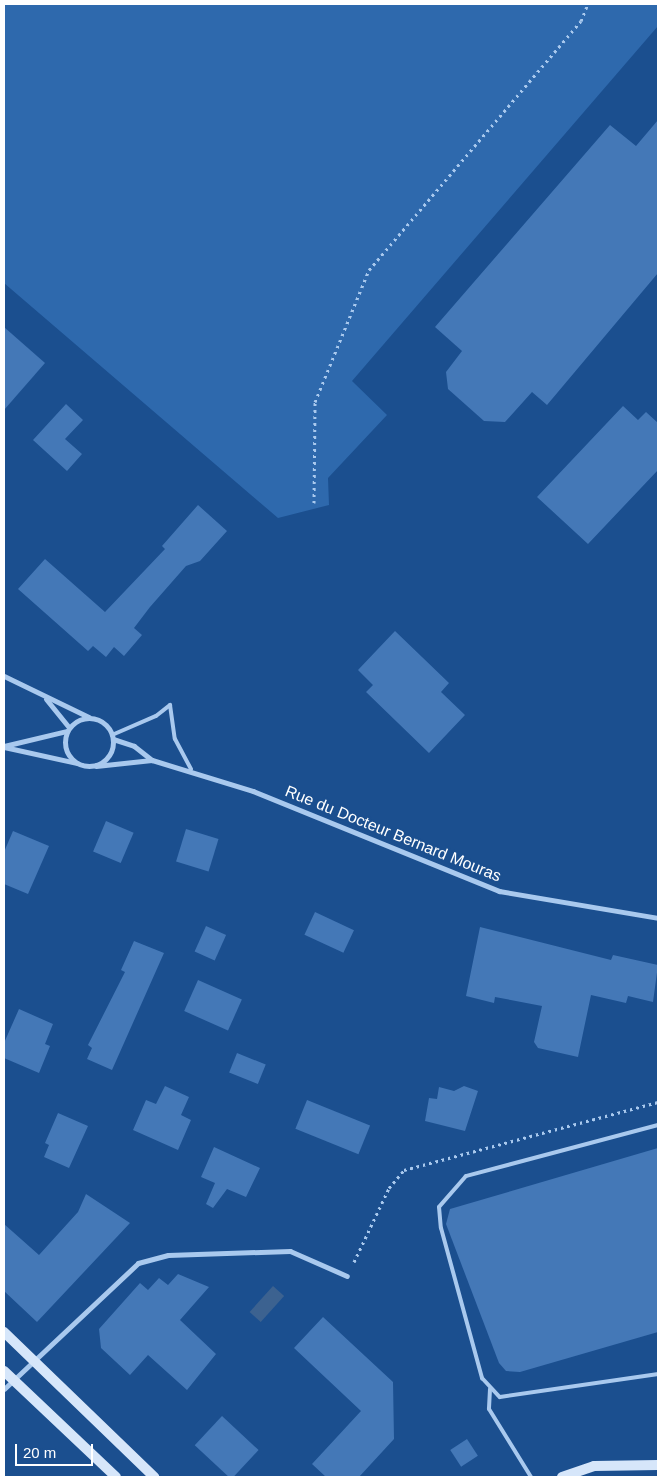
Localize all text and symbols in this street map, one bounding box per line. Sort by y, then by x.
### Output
street label: Rue du Docteur Bernard Mouras [282,782,504,886]
scale bar [18,1434,95,1466]
text: 20 m [23,1444,56,1461]

